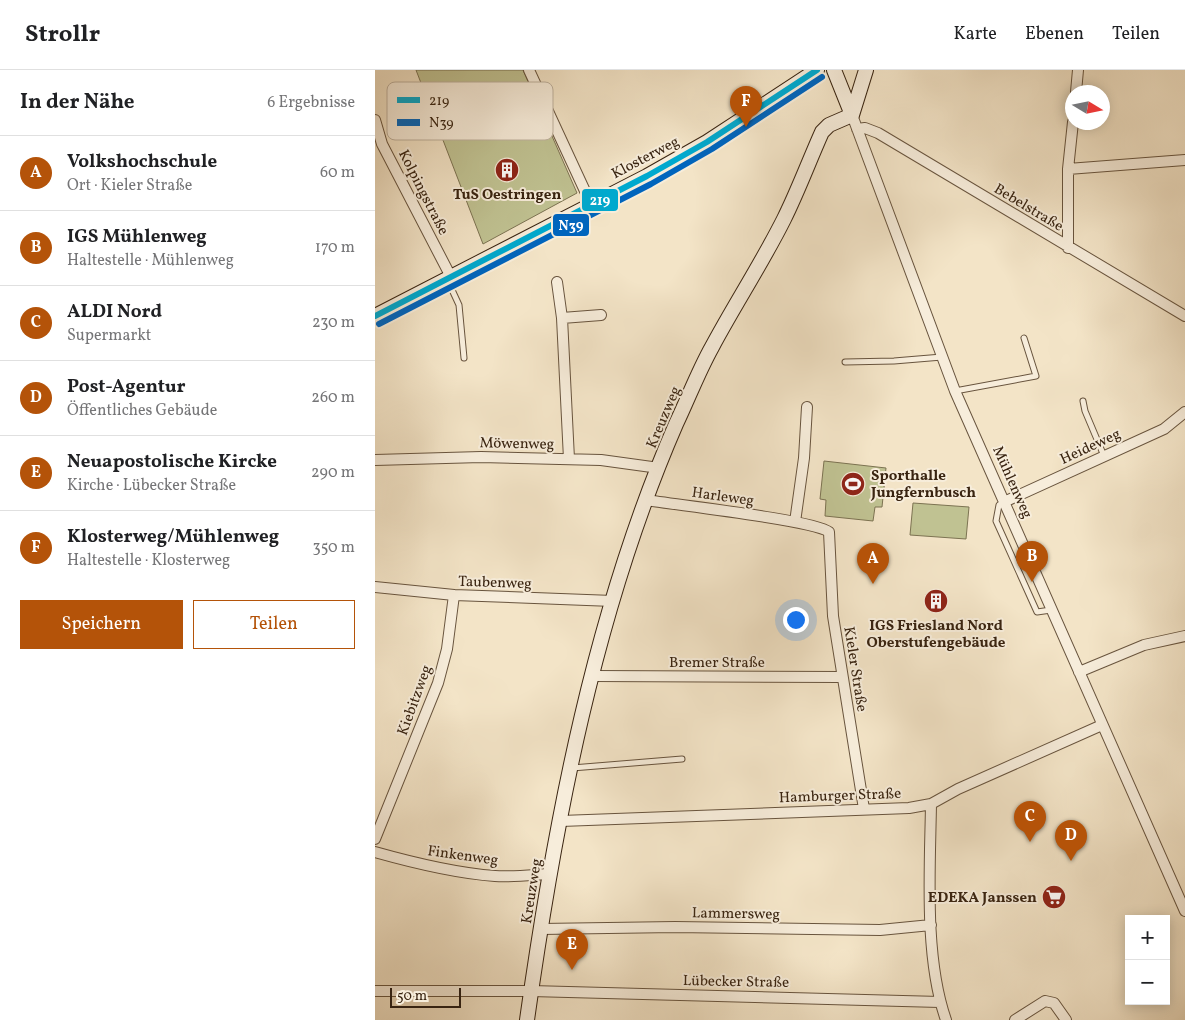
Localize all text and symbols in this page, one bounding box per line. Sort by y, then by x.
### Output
text: Strollr [25,18,100,52]
text: Karte [953,22,997,47]
text: Ebenen [1025,22,1084,47]
text: Teilen [1112,22,1160,47]
legend [387,82,553,140]
north arrow [1065,85,1110,130]
pin: F [730,86,762,127]
text: In der Nähe [20,88,135,117]
text: 6 Ergebnisse [267,92,355,114]
text: 219 [429,92,449,111]
text: N39 [429,114,454,133]
street label: Klosterweg [608,132,684,185]
street label: Kolpingstraße [392,146,453,239]
text: Volkshochschule [67,149,217,175]
building icon: TuS Oestringen [494,157,520,183]
text: A [30,162,42,184]
text: 60 m [320,162,355,184]
text: Ort · Kieler Straße [67,175,192,197]
street label: Bebelstraße [989,179,1067,237]
place label: TuS Oestringen [453,185,561,206]
line badge: 219 [581,188,619,212]
text: 219 [590,192,611,211]
line badge: N39 [552,213,590,237]
text: N39 [559,217,584,236]
text: IGS Mühlenweg [67,224,207,250]
text: B [31,237,41,259]
text: 170 m [315,237,355,259]
text: Haltestelle · Mühlenweg [67,250,234,272]
text: ALDI Nord [67,299,162,325]
text: C [31,312,41,334]
text: 230 m [312,312,355,334]
text: Supermarkt [67,325,151,347]
text: Post-Agentur [67,374,186,400]
street label: Kreuzweg [642,383,687,452]
text: D [30,387,42,409]
text: 260 m [311,387,355,409]
text: Öffentliches Gebäude [67,400,217,422]
street label: Heideweg [1057,424,1125,471]
street label: Möwenweg [479,433,555,456]
street label: Mühlenweg [986,443,1037,522]
text: Neuapostolische Kircke [67,449,277,475]
text: E [31,462,41,484]
text: 290 m [311,462,355,484]
place label: Sporthalle Jungfernbusch [870,466,976,504]
sports icon: Sporthalle Jungfernbusch [840,471,866,497]
text: Kirche · Lübecker Straße [67,475,236,497]
street label: Harleweg [690,483,756,512]
text: Klosterweg/Mühlenweg [67,524,279,550]
text: F [31,537,41,559]
text: 350 m [312,537,355,559]
pin: B [1016,541,1048,582]
pin: A [857,543,889,584]
text: Haltestelle · Klosterweg [67,550,230,572]
street label: Taubenweg [458,572,532,595]
building icon: IGS Friesland Nord Oberstufengebäude [923,588,949,614]
button: Speichern [20,600,183,649]
button: Teilen [193,600,355,649]
your location [783,607,809,633]
place label: IGS Friesland Nord Oberstufengebäude [867,616,1006,654]
street label: Kieler Straße [837,625,872,713]
street label: Bremer Straße [669,653,765,674]
street label: Kiebitzweg [393,662,438,739]
street label: Hamburger Straße [779,784,902,809]
pin: C [1014,801,1046,842]
pin: D [1055,820,1087,861]
street label: Finkenweg [426,841,500,872]
street label: Kreuzweg [517,857,548,925]
supermarket icon: EDEKA Janssen [1041,884,1067,910]
place label: EDEKA Janssen [928,888,1037,909]
street label: Lammersweg [692,903,781,926]
map controls [1125,915,1170,1005]
button: + [1125,915,1170,960]
pin: E [556,929,588,970]
button: − [1125,960,1170,1005]
street label: Lübecker Straße [683,971,789,994]
scale bar [390,985,461,1008]
text: 50 m [397,987,427,1006]

